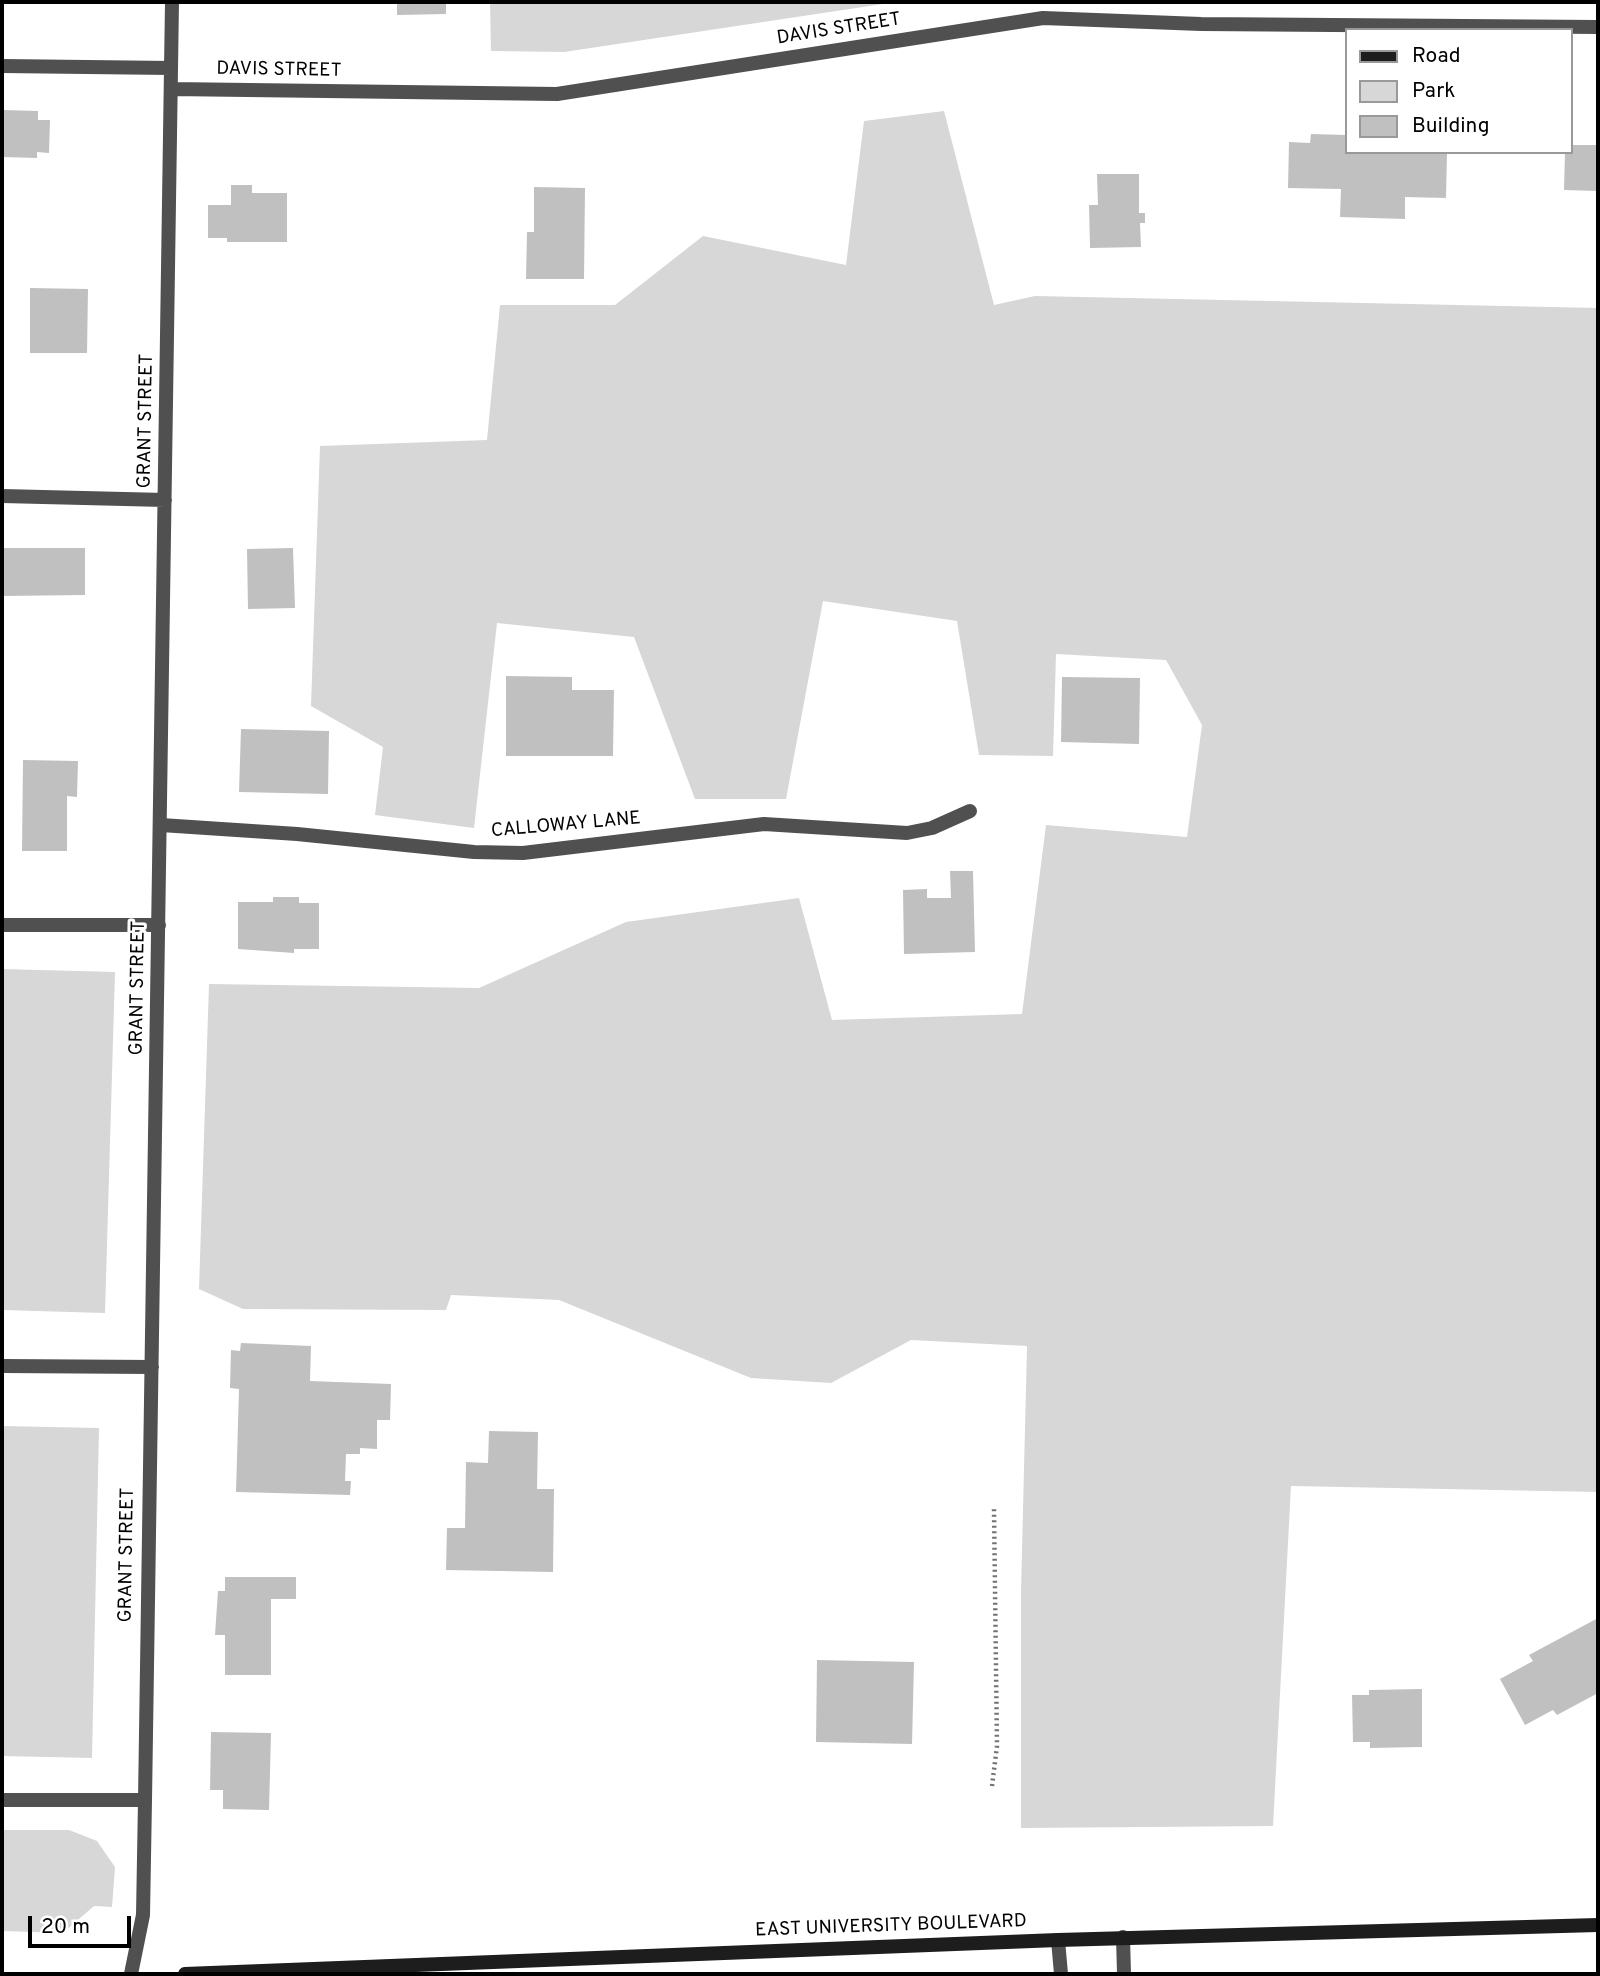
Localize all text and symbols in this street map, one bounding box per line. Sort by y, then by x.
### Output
street label: DAVIS STREET [775,9,903,51]
legend [1344,28,1572,154]
text: Road [1412,43,1461,70]
street label: DAVIS STREET [216,59,342,83]
text: Park [1412,78,1455,105]
text: Building [1412,113,1490,140]
street label: GRANT STREET [134,353,160,489]
street label: CALLOWAY LANE [490,808,642,844]
street label: GRANT STREET [126,920,152,1056]
street label: GRANT STREET [115,1487,141,1623]
scale bar [32,1902,135,1946]
street label: EAST UNIVERSITY BOULEVARD [755,1911,1027,1943]
text: 20 m [41,1914,90,1941]

